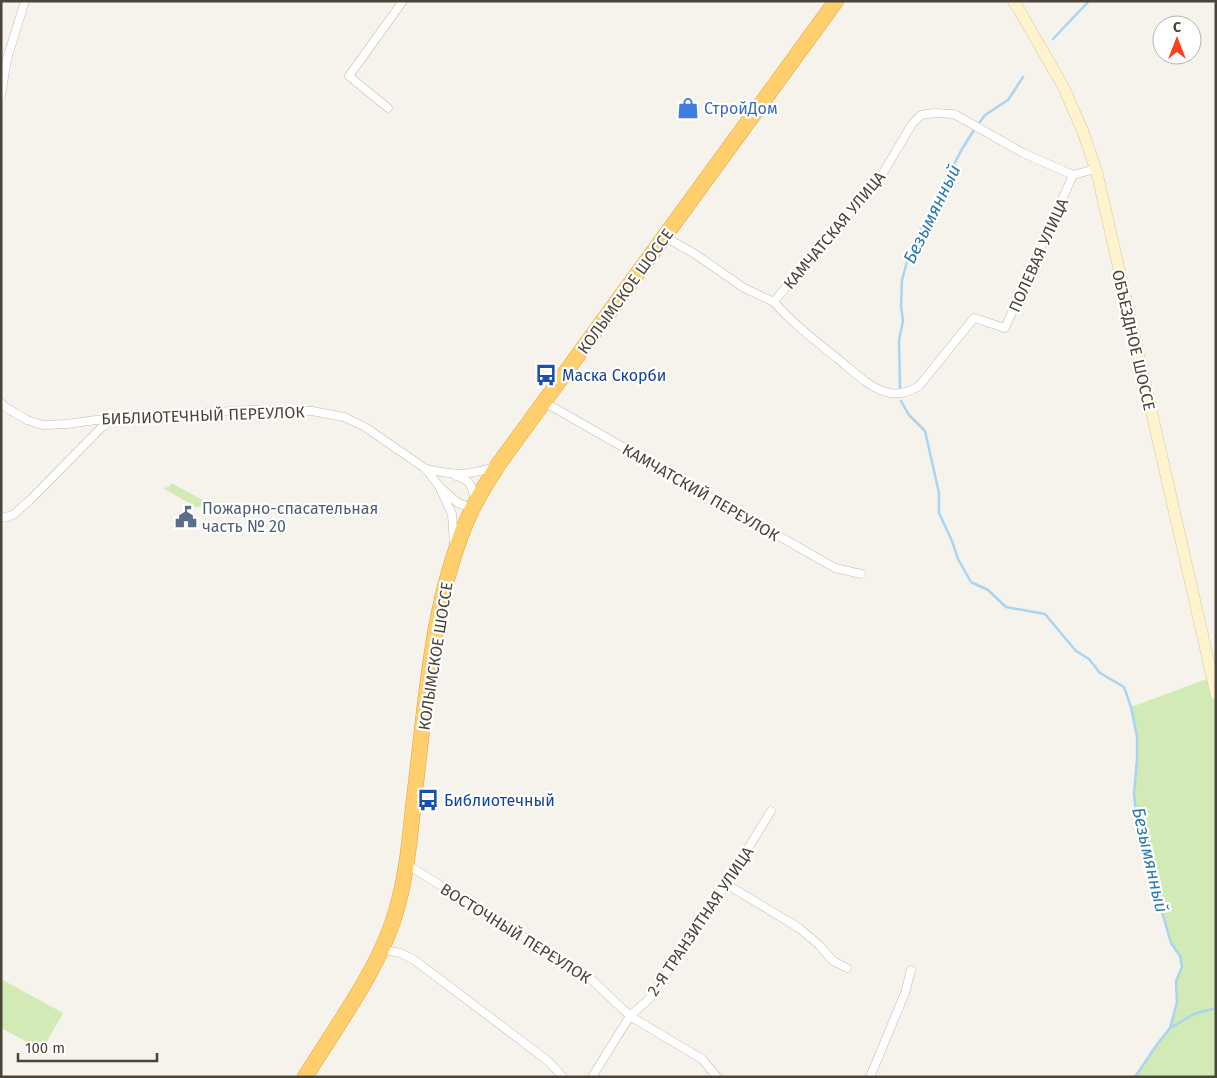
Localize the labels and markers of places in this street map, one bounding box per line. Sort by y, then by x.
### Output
shop icon: СтройДом [675,95,701,121]
place label: СтройДом [704,99,778,118]
bus stop icon: Маска Скорби [533,362,559,388]
place label: Маска Скорби [562,366,666,385]
place label: Пожарно-спасательная часть № 20 [202,499,378,536]
public building icon: Пожарно-спасательная часть № 20 [173,504,199,530]
bus stop icon: Библиотечный [415,787,441,813]
place label: Библиотечный [444,791,555,810]

